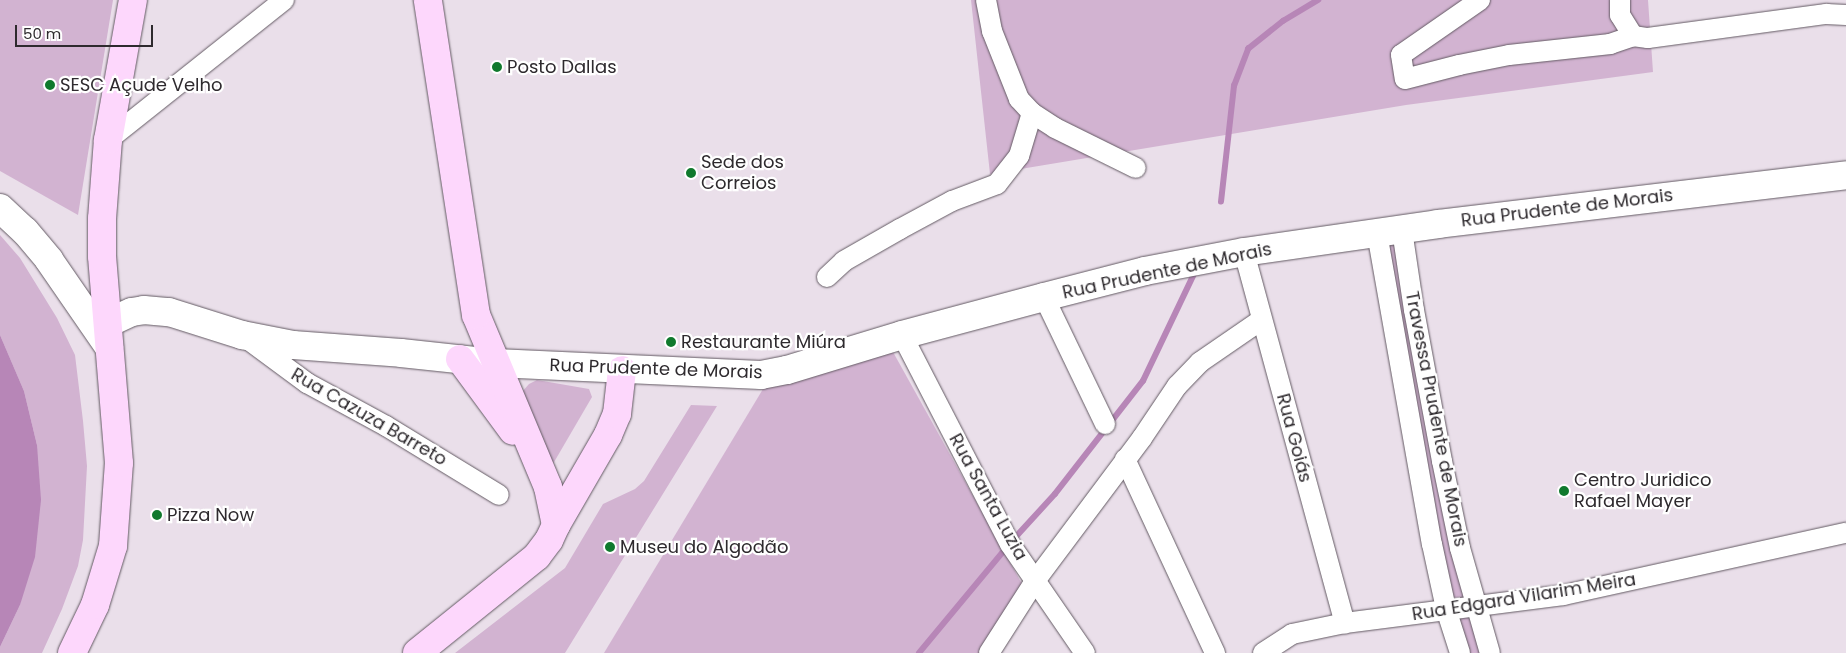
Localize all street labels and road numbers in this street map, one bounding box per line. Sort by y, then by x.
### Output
street label: Rua Prudente de Morais [1460,184,1674,232]
street label: Rua Prudente de Morais [1060,238,1274,304]
street label: Travessa Prudente de Morais [1401,290,1471,548]
street label: Rua Prudente de Morais [549,354,763,384]
street label: Rua Cazuza Barreto [287,364,451,470]
street label: Rua Goiás [1272,391,1316,485]
street label: Rua Santa Luzia [944,430,1032,564]
street label: Rua Edgard Vilarim Meira [1410,569,1638,625]

